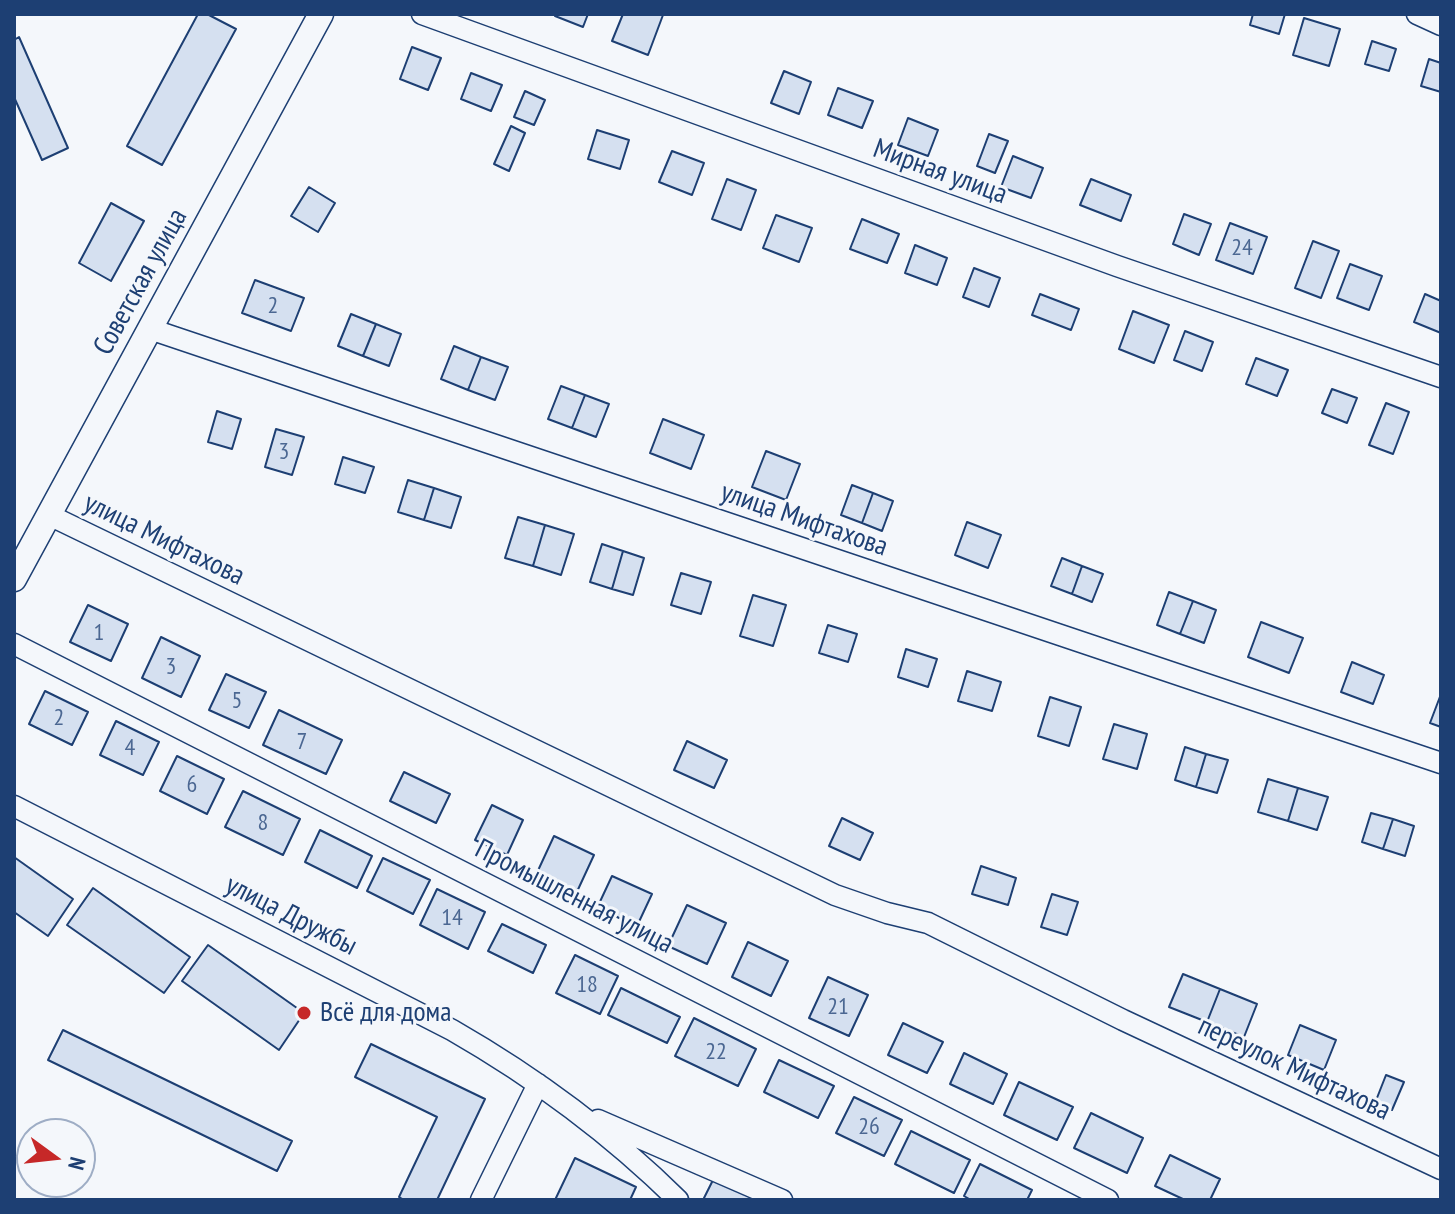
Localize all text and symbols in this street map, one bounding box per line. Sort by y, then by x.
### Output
street label: Мирная улица [869,132,1011,212]
street label: Советская улица [87,203,195,361]
house number: 24 [1231,234,1253,262]
house number: 2 [268,292,278,320]
house number: 3 [279,438,289,466]
street label: улица Мифтахова [716,476,892,564]
street label: улица Мифтахова [78,487,250,593]
house number: 1 [94,619,104,647]
house number: 3 [166,653,176,681]
house number: 5 [232,687,242,715]
house number: 2 [54,704,64,732]
house number: 7 [297,728,307,756]
house number: 4 [125,734,135,762]
house number: 6 [187,771,197,799]
house number: 8 [258,809,268,837]
street label: Промышленная улица [469,833,679,961]
street label: улица Дружбы [220,869,362,963]
house number: 14 [441,904,463,932]
house number: 18 [576,971,598,999]
house number: 21 [827,993,849,1021]
place label: Всё для дома [320,996,451,1030]
marker: Всё для дома [295,1004,313,1022]
street label: переулок Мифтахова [1192,1010,1396,1128]
house number: 22 [705,1038,727,1066]
house number: 26 [858,1113,880,1141]
north arrow [16,1118,96,1198]
text: N [62,1154,92,1173]

